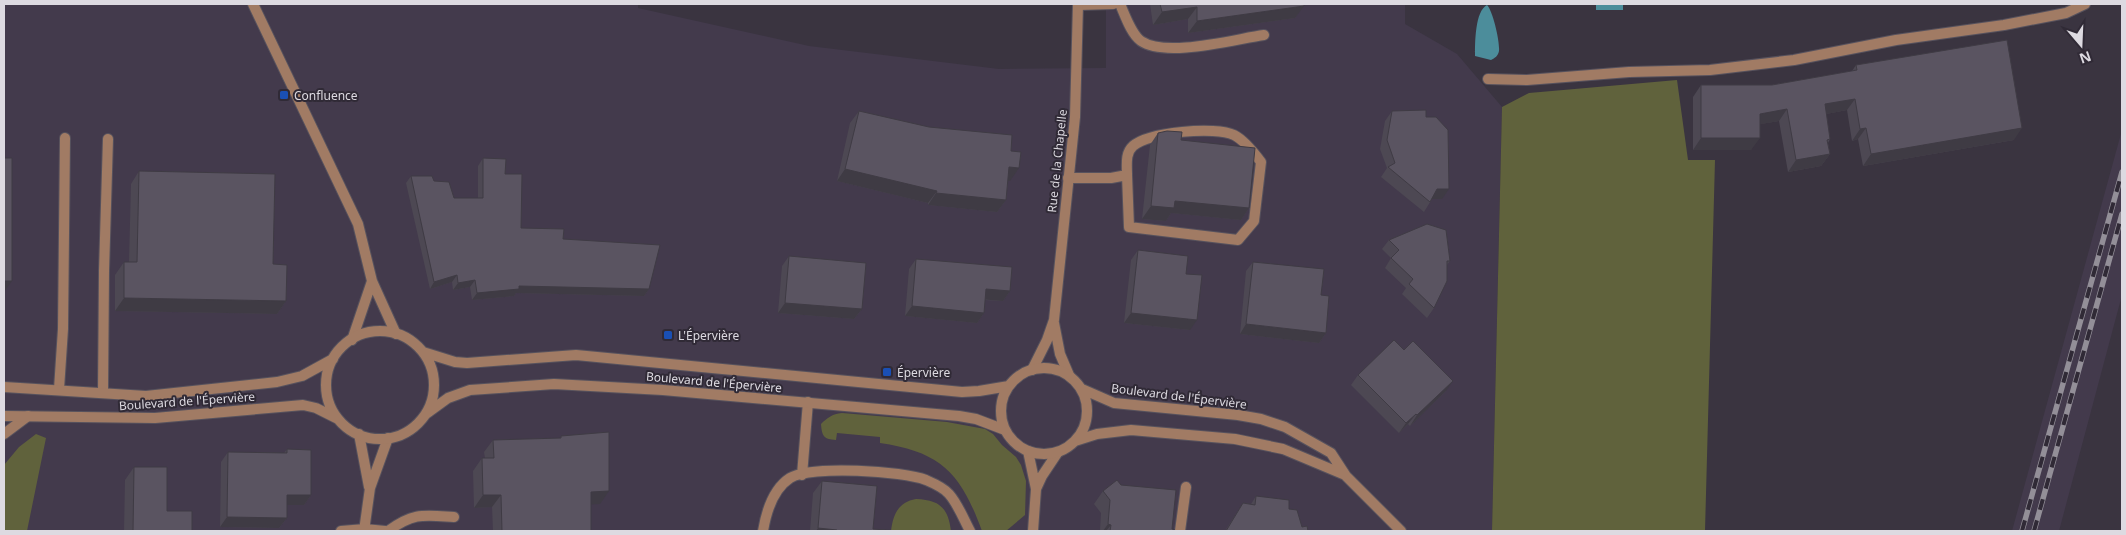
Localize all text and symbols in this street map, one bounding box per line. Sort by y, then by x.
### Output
north arrow [2056,20,2106,70]
text: N [2077,47,2094,69]
place label: Confluence [294,87,358,104]
marker: Confluence [278,89,290,101]
street label: Rue de la Chapelle [1043,108,1071,214]
place label: L'Épervière [678,327,739,344]
marker: L'Épervière [662,329,674,341]
place label: Épervière [897,364,950,381]
marker: Épervière [881,366,893,378]
street label: Boulevard de l'Épervière [645,368,783,396]
street label: Boulevard de l'Épervière [1110,379,1248,413]
street label: Boulevard de l'Épervière [118,388,256,414]

